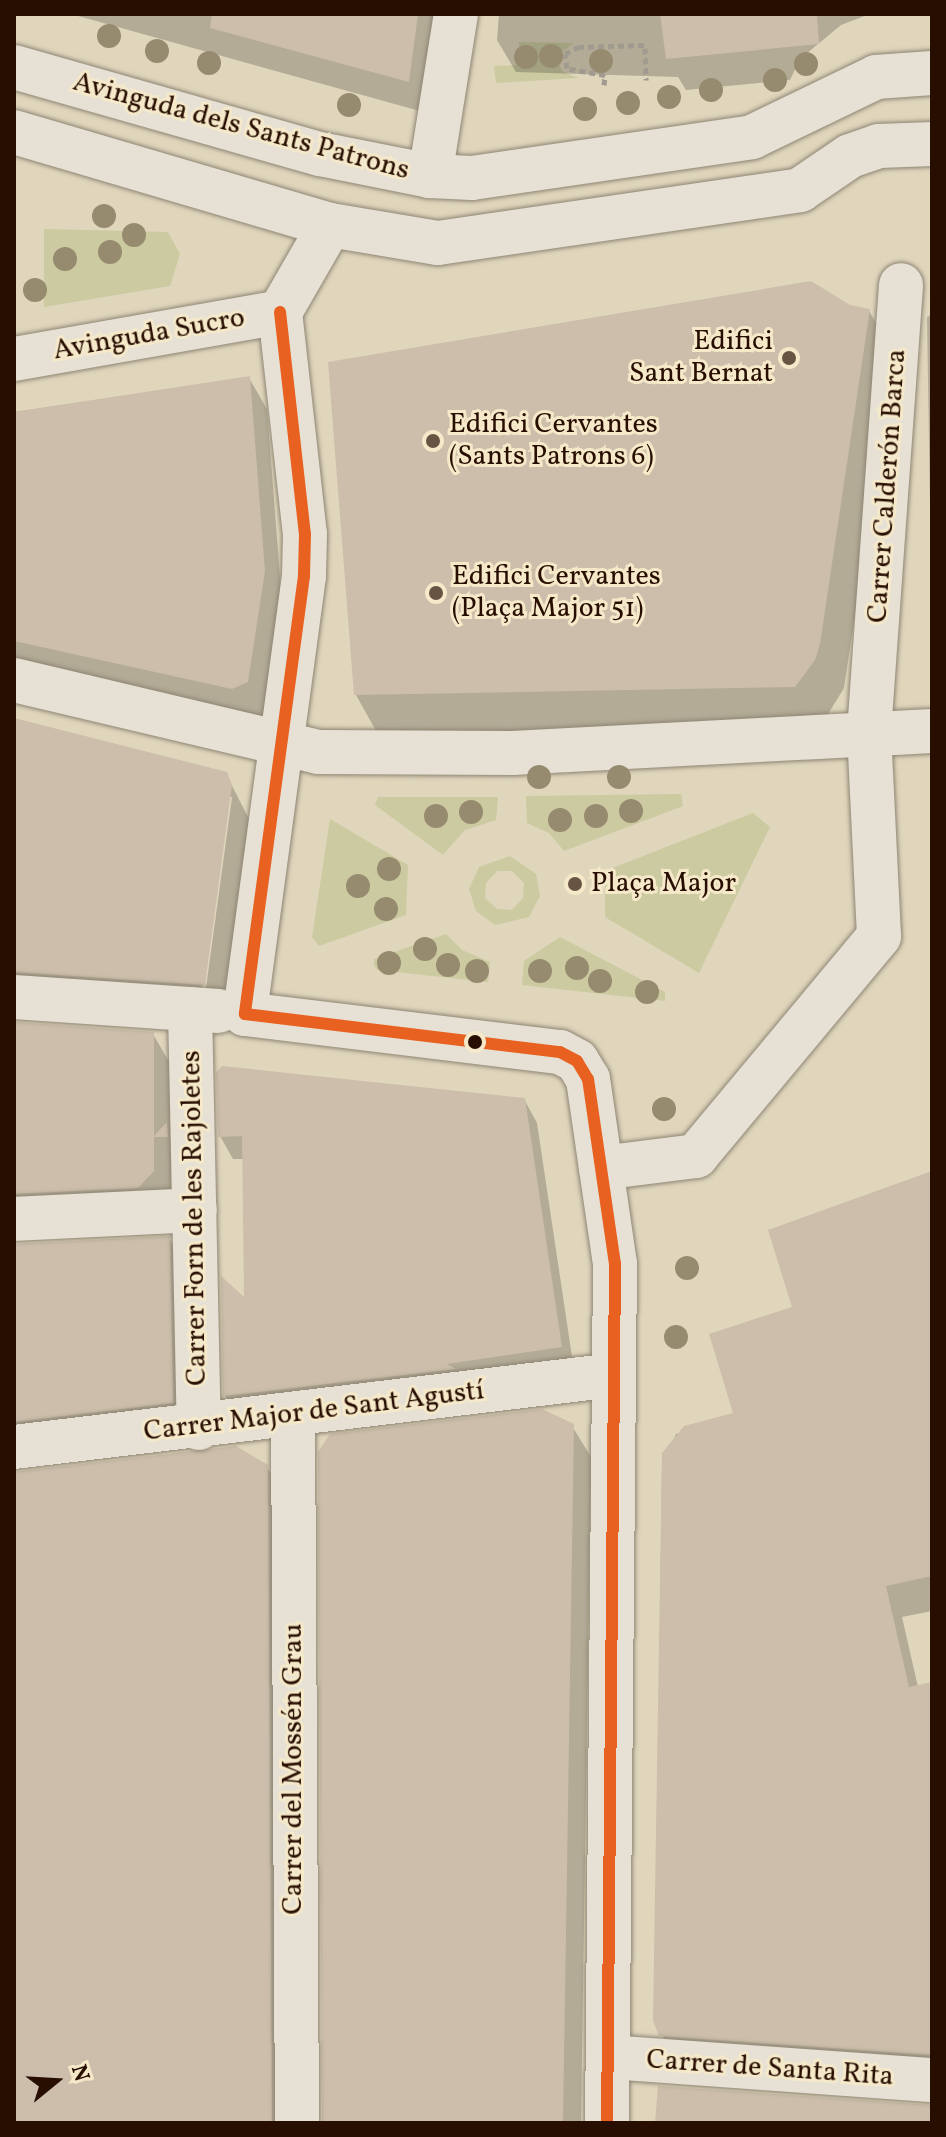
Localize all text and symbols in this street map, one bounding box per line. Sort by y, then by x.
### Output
street label: Avinguda dels Sants Patrons [69,66,413,188]
street label: Avinguda Sucro [51,302,247,368]
place label: Edifici Sant Bernat [629,325,773,391]
street label: Carrer Calderón Barca [862,348,914,624]
marker: Edifici Sant Bernat [780,349,798,367]
place label: Edifici Cervantes (Sants Patrons 6) [449,408,658,474]
marker: Edifici Cervantes (Sants Patrons 6) [424,432,442,450]
place label: Edifici Cervantes (Plaça Major 51) [452,560,661,626]
marker: Edifici Cervantes (Plaça Major 51) [427,584,445,602]
place label: Plaça Major [591,867,736,901]
marker: Plaça Major [566,875,584,893]
unlabelled marker [467,1034,483,1050]
street label: Carrer Forn de les Rajoletes [175,1050,215,1386]
street label: Carrer Major de Sant Agustí [142,1374,486,1450]
street label: Carrer del Mossén Grau [277,1623,311,1915]
north arrow [16,2041,96,2121]
street label: Carrer de Santa Rita [645,2044,895,2094]
text: N [62,2061,97,2086]

